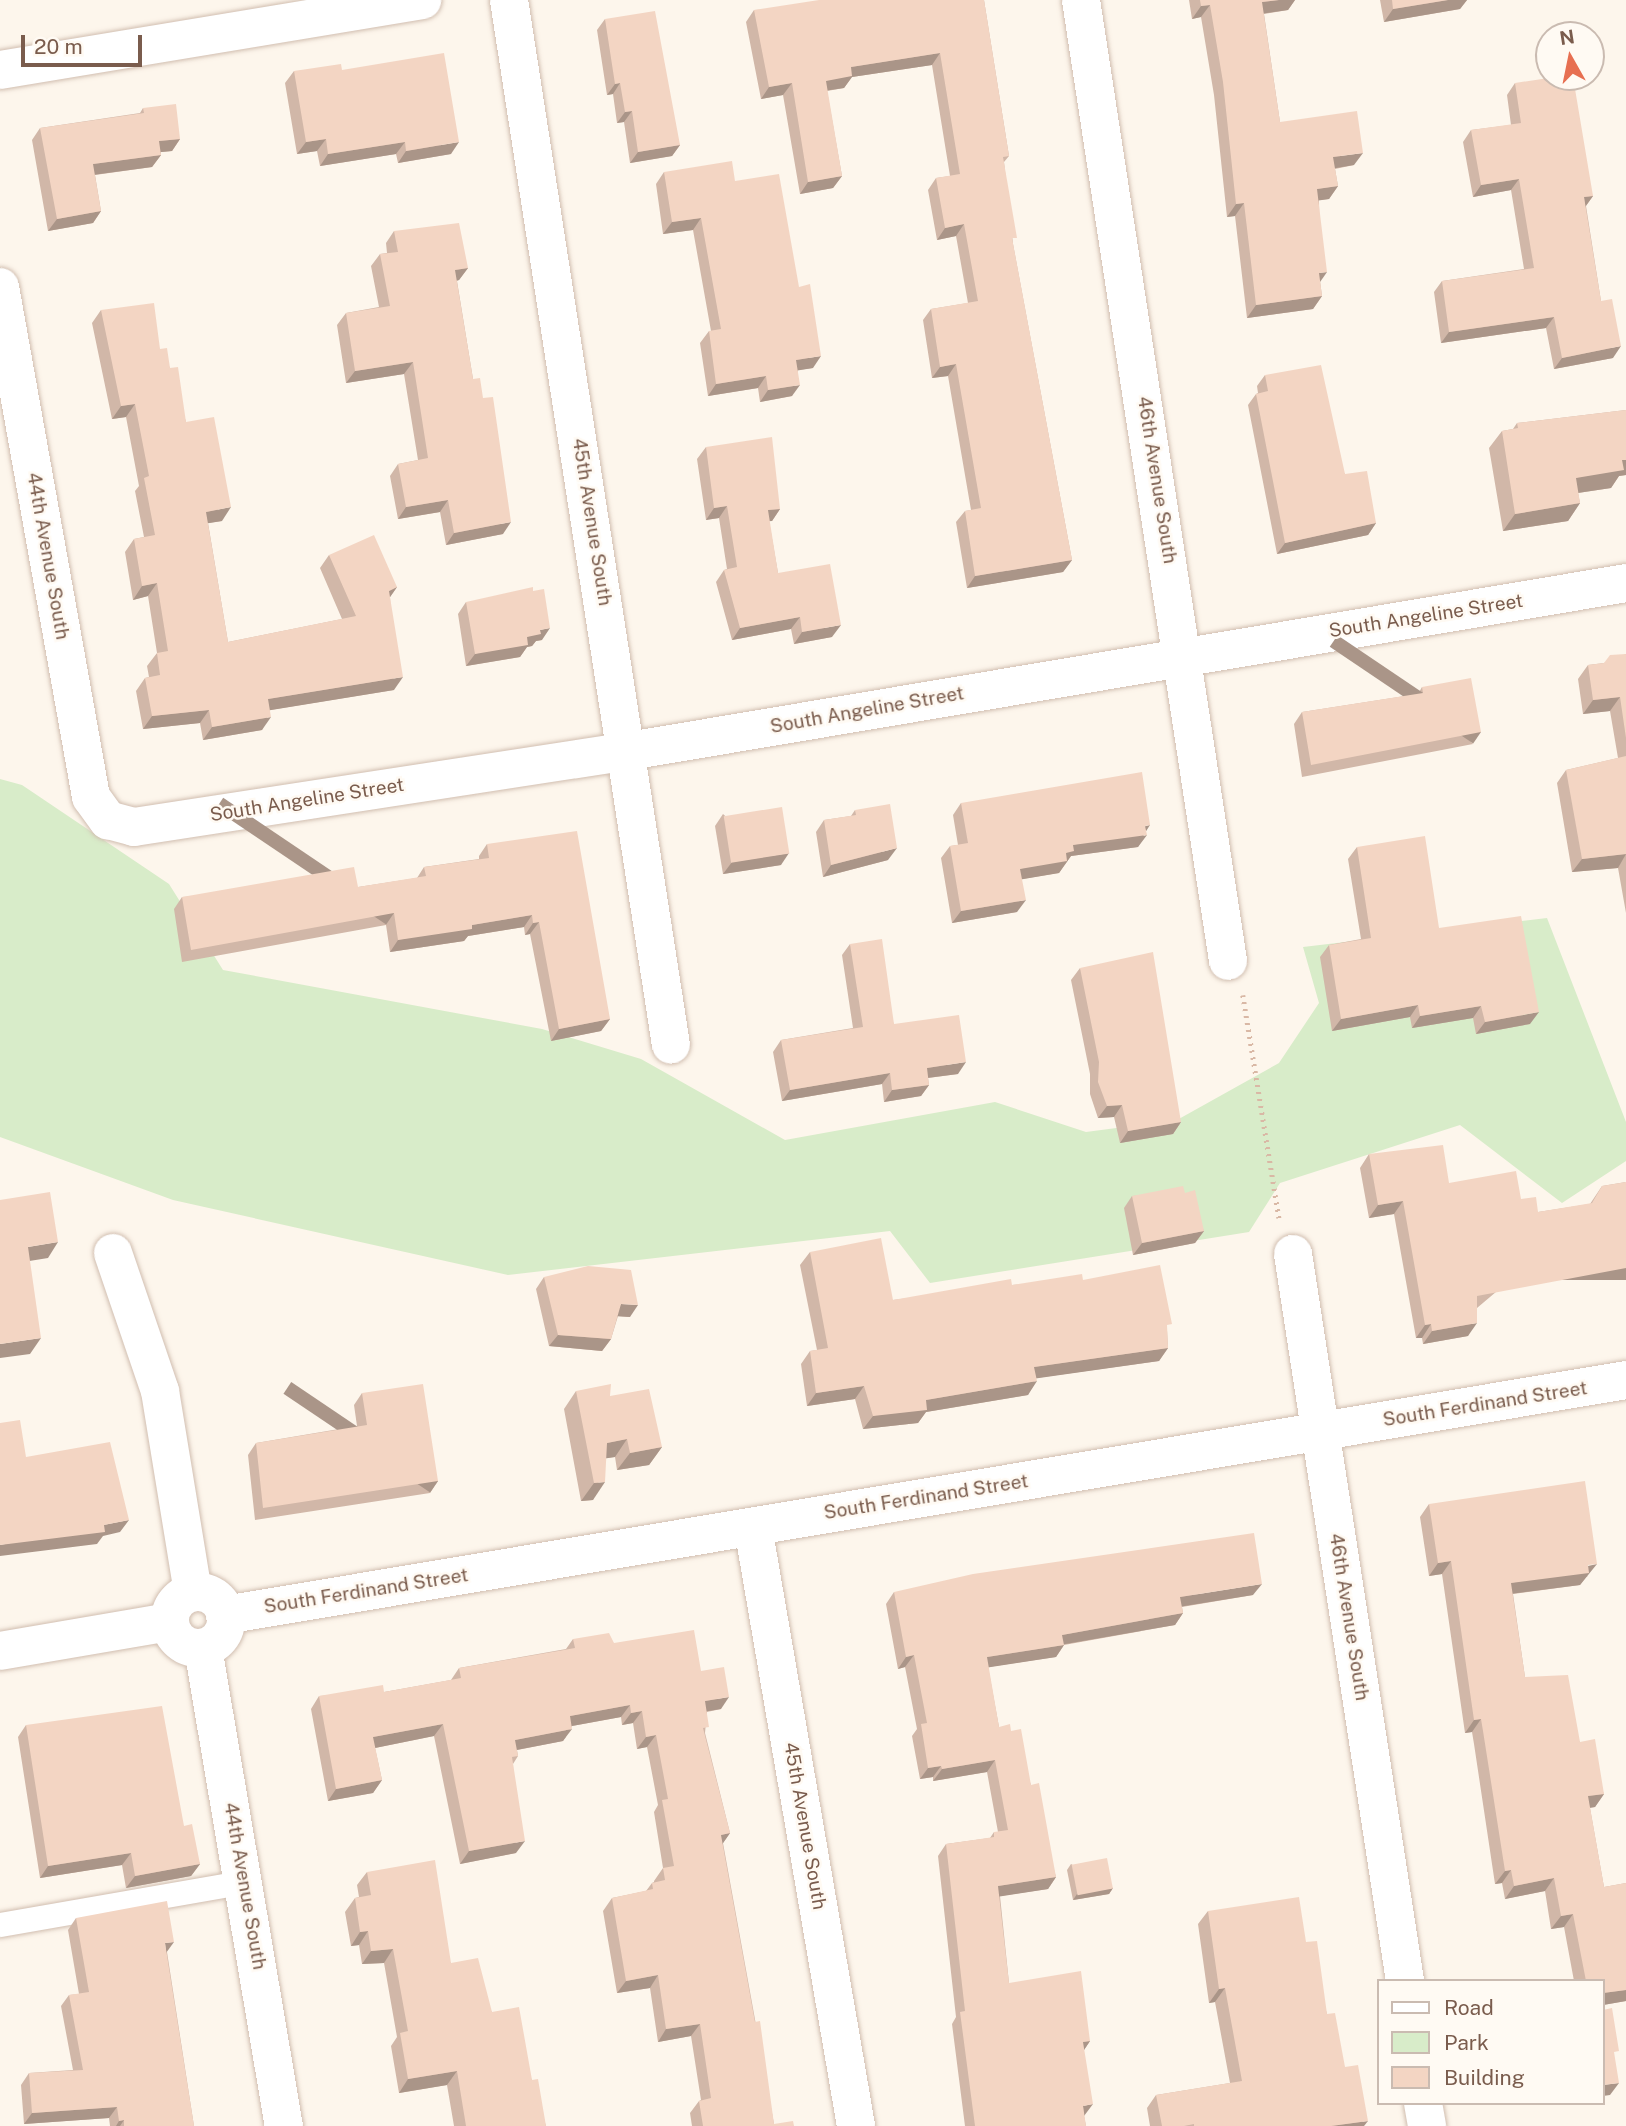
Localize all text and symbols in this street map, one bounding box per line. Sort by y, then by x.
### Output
scale bar [24,21,145,65]
north arrow [1535,21,1605,91]
text: N [1558,25,1576,49]
text: 20 m [34,34,83,59]
street label: 46th Avenue South [1132,395,1182,565]
street label: 45th Avenue South [567,436,617,608]
street label: 44th Avenue South [22,471,74,641]
street label: South Angeline Street [1327,589,1525,643]
street label: South Angeline Street [768,682,966,738]
street label: South Angeline Street [208,773,406,827]
street label: South Ferdinand Street [1381,1377,1589,1431]
street label: South Ferdinand Street [822,1470,1030,1524]
street label: 46th Avenue South [1324,1532,1374,1702]
street label: South Ferdinand Street [262,1564,470,1618]
street label: 45th Avenue South [779,1741,831,1911]
street label: 44th Avenue South [219,1801,271,1971]
legend [1378,1979,1605,2105]
text: Road [1444,1995,1494,2020]
text: Park [1444,2030,1489,2055]
text: Building [1444,2065,1525,2090]

